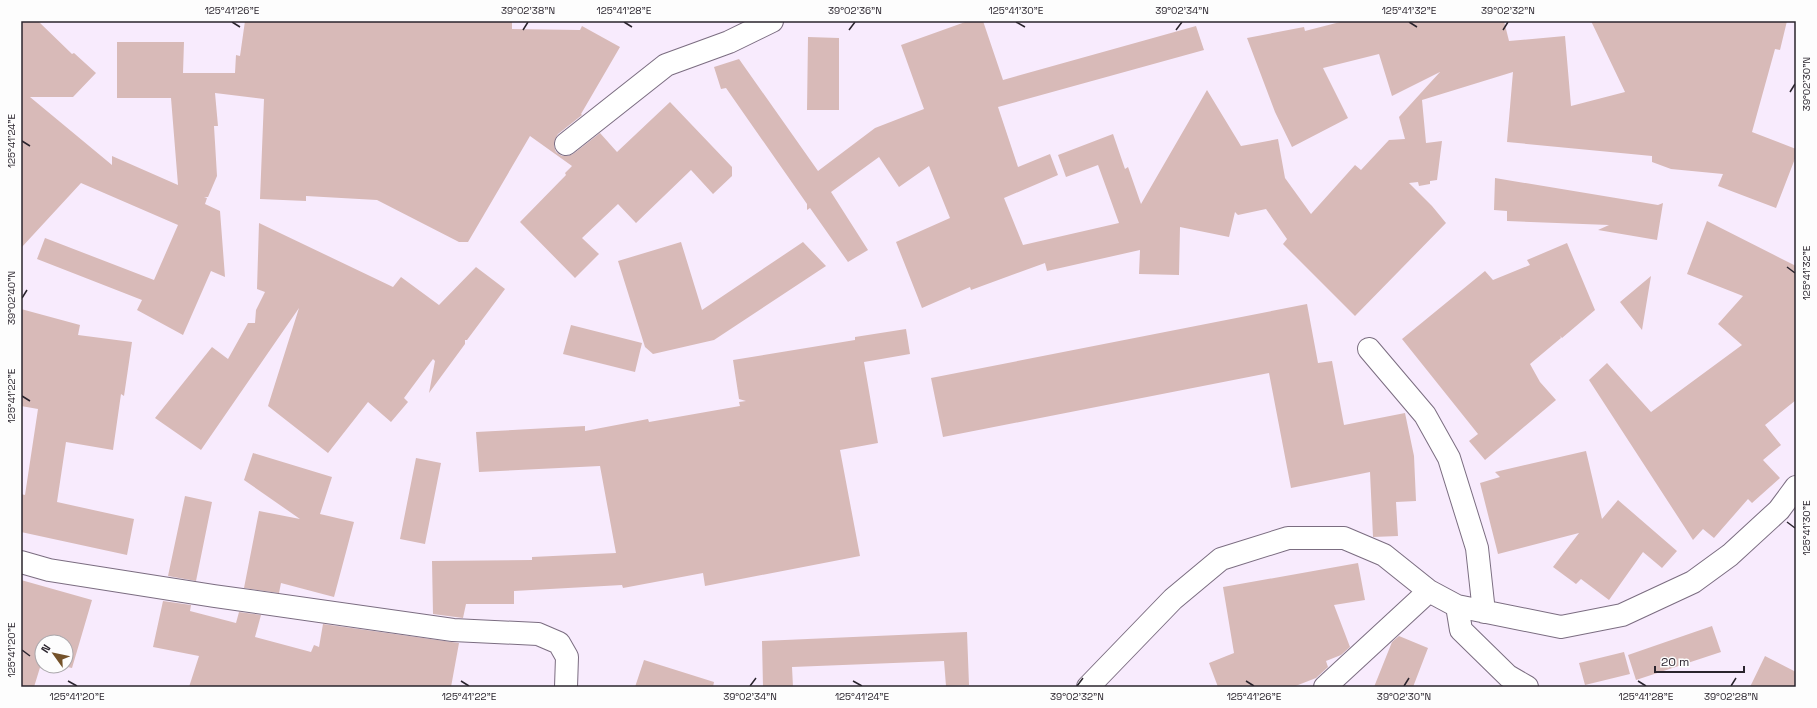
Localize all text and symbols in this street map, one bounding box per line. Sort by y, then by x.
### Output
text: 125°41'26"E [205,4,260,17]
text: 39°02'38"N [501,4,555,17]
text: 125°41'28"E [597,4,652,17]
text: 39°02'36"N [828,4,882,17]
text: 125°41'30"E [988,4,1044,17]
text: 39°02'34"N [1155,4,1209,17]
text: 125°41'32"E [1382,4,1437,17]
text: 39°02'32"N [1481,4,1535,17]
text: 39°02'30"N [1800,57,1813,111]
text: 125°41'24"E [5,114,18,168]
text: 125°41'32"E [1800,245,1813,300]
text: 39°02'40"N [5,271,18,325]
text: 125°41'22"E [5,368,18,423]
text: 125°41'30"E [1800,500,1813,556]
text: 125°41'20"E [5,622,18,678]
north arrow [34,634,74,674]
text: N [38,642,53,655]
scale bar [1655,648,1744,674]
text: 20 m [1661,654,1689,670]
text: 125°41'20"E [49,690,105,703]
text: 125°41'22"E [442,690,497,703]
text: 39°02'34"N [723,690,777,703]
text: 125°41'24"E [835,690,889,703]
text: 39°02'32"N [1050,690,1104,703]
text: 125°41'26"E [1227,690,1282,703]
text: 39°02'30"N [1377,690,1431,703]
text: 125°41'28"E [1619,690,1674,703]
text: 39°02'28"N [1704,690,1758,703]

